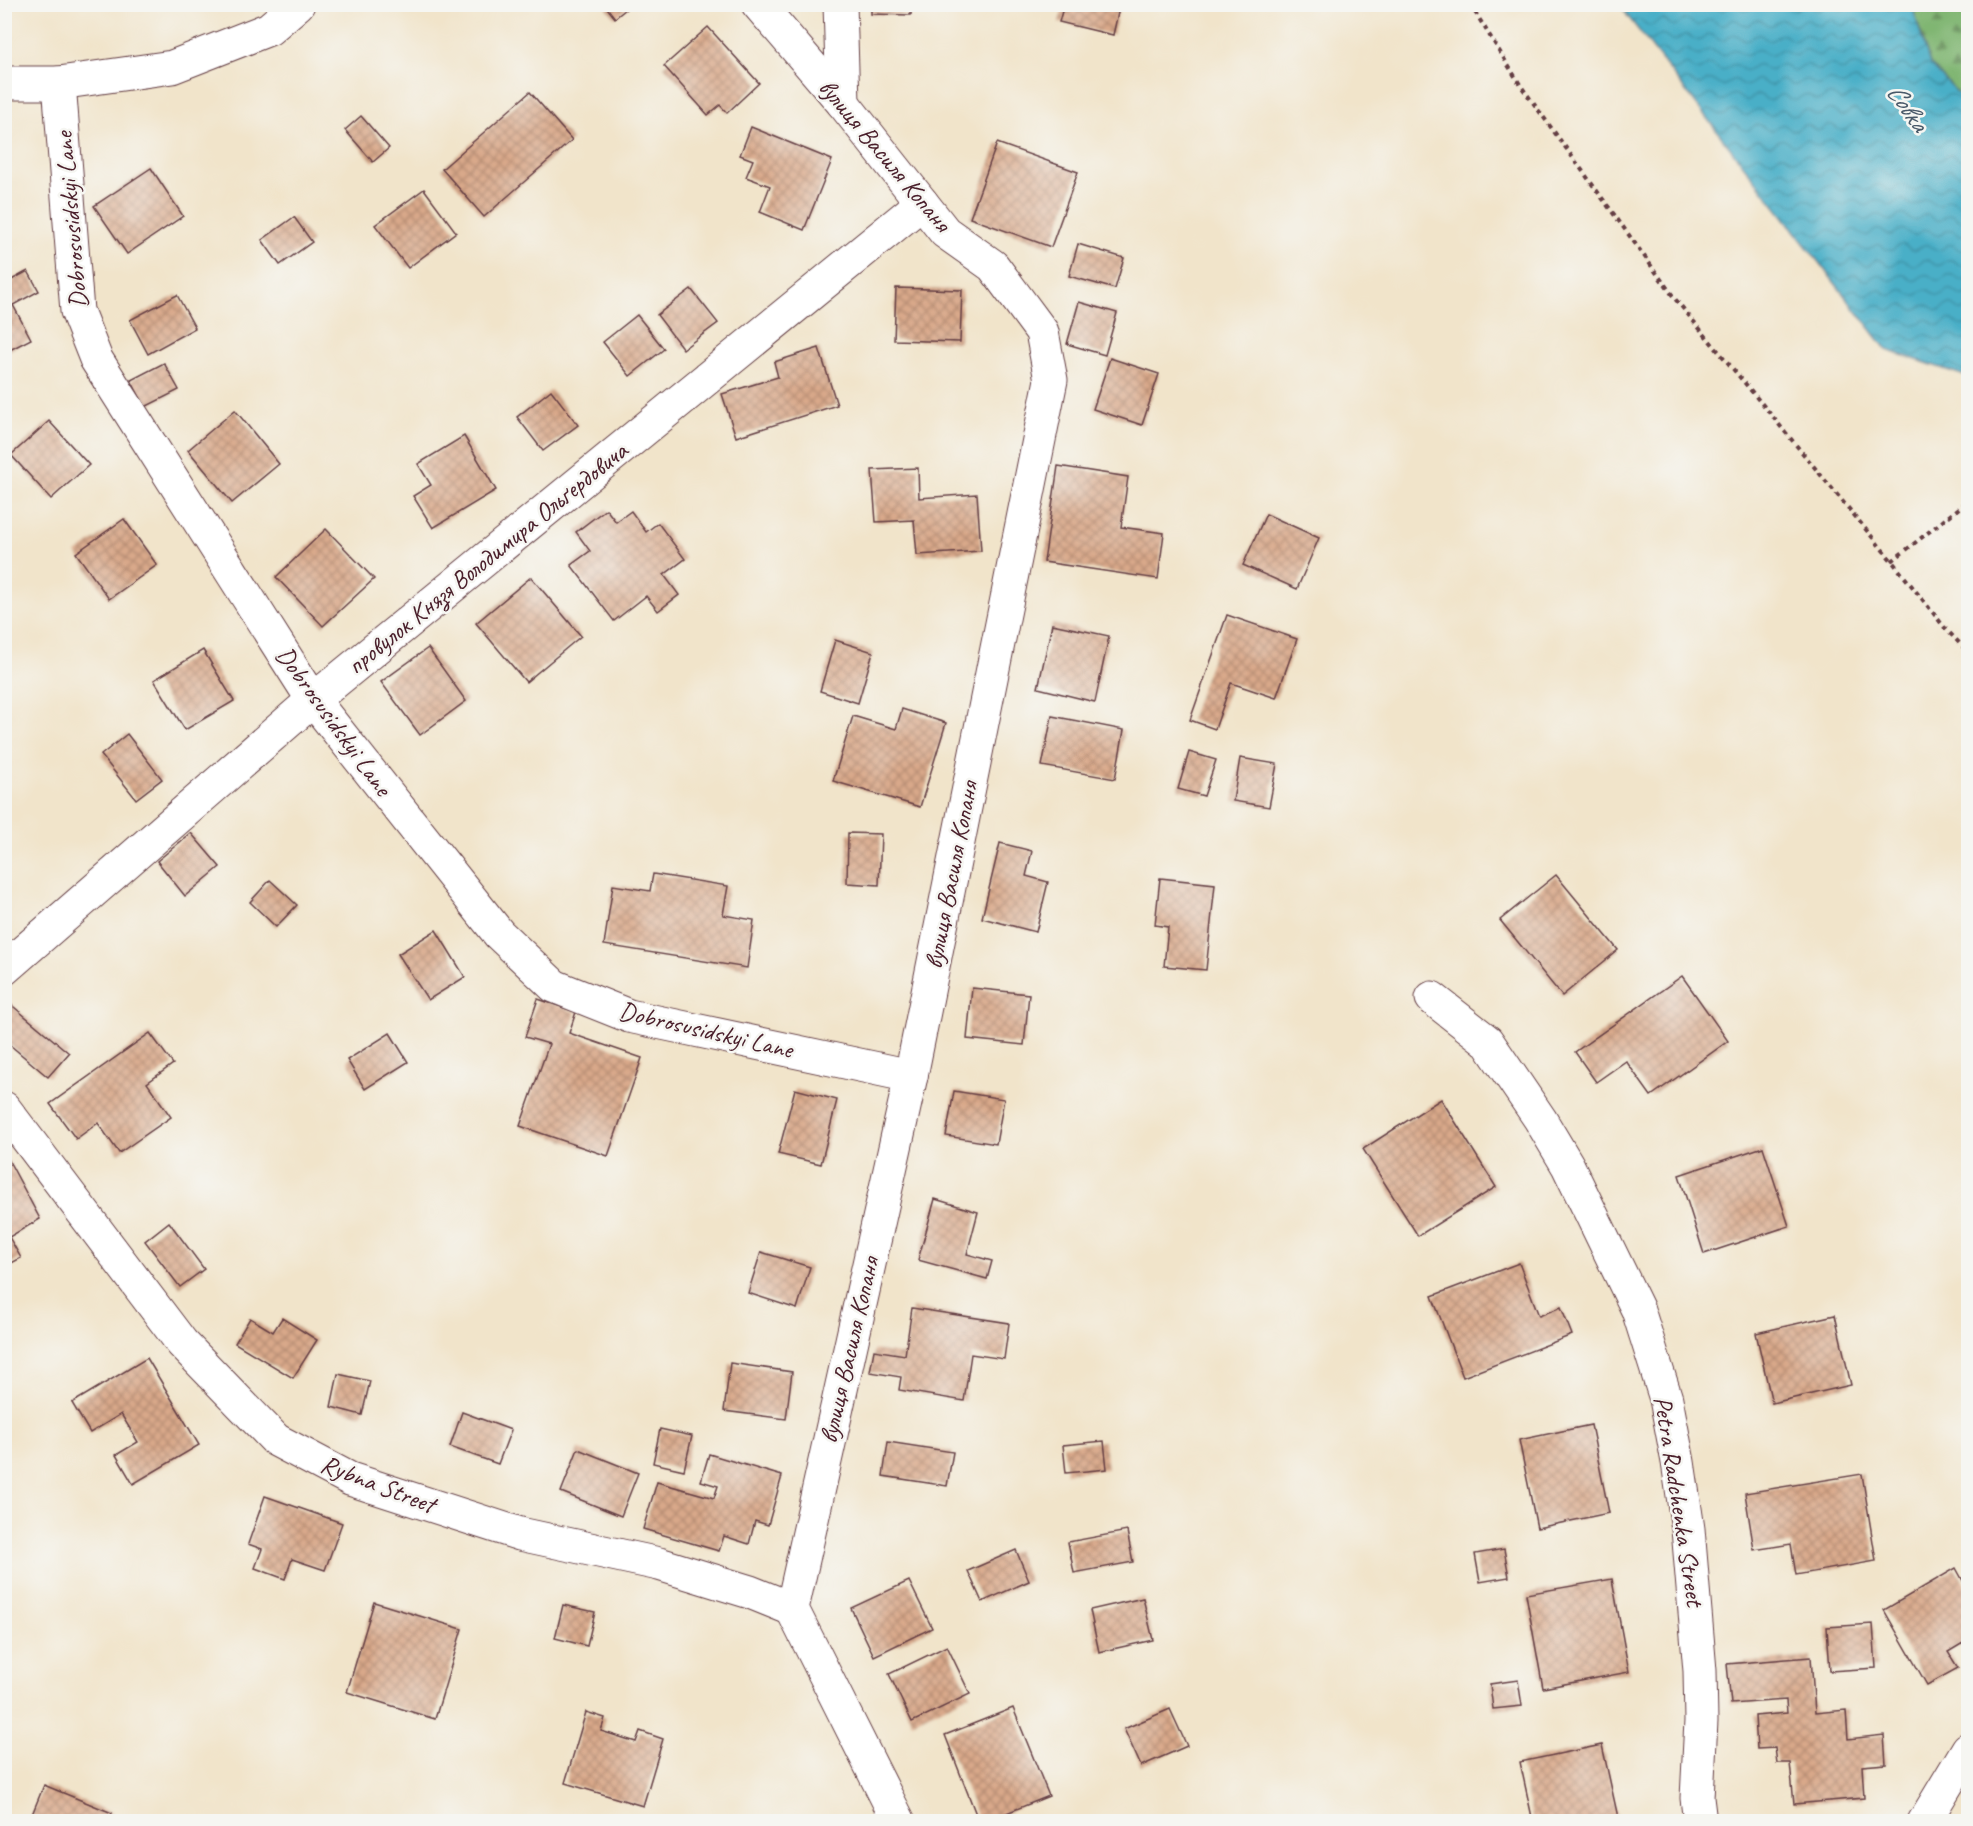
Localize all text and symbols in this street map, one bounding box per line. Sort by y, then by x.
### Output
street label: вулиця Василя Копаня [811,72,960,240]
water label: Совка [1879,76,1938,139]
street label: Dobrosusidskyi Lane [47,128,95,310]
street label: провулок Князя Володимира Ольґердовича [340,433,636,682]
street label: Dobrosusidskyi Lane [269,640,401,804]
street label: вулиця Василя Копаня [917,777,986,971]
street label: Dobrosusidskyi Lane [616,994,798,1067]
street label: вулиця Василя Копаня [812,1252,887,1446]
street label: Petra Radchenka Street [1646,1394,1712,1611]
street label: Rybna Street [316,1447,443,1522]

